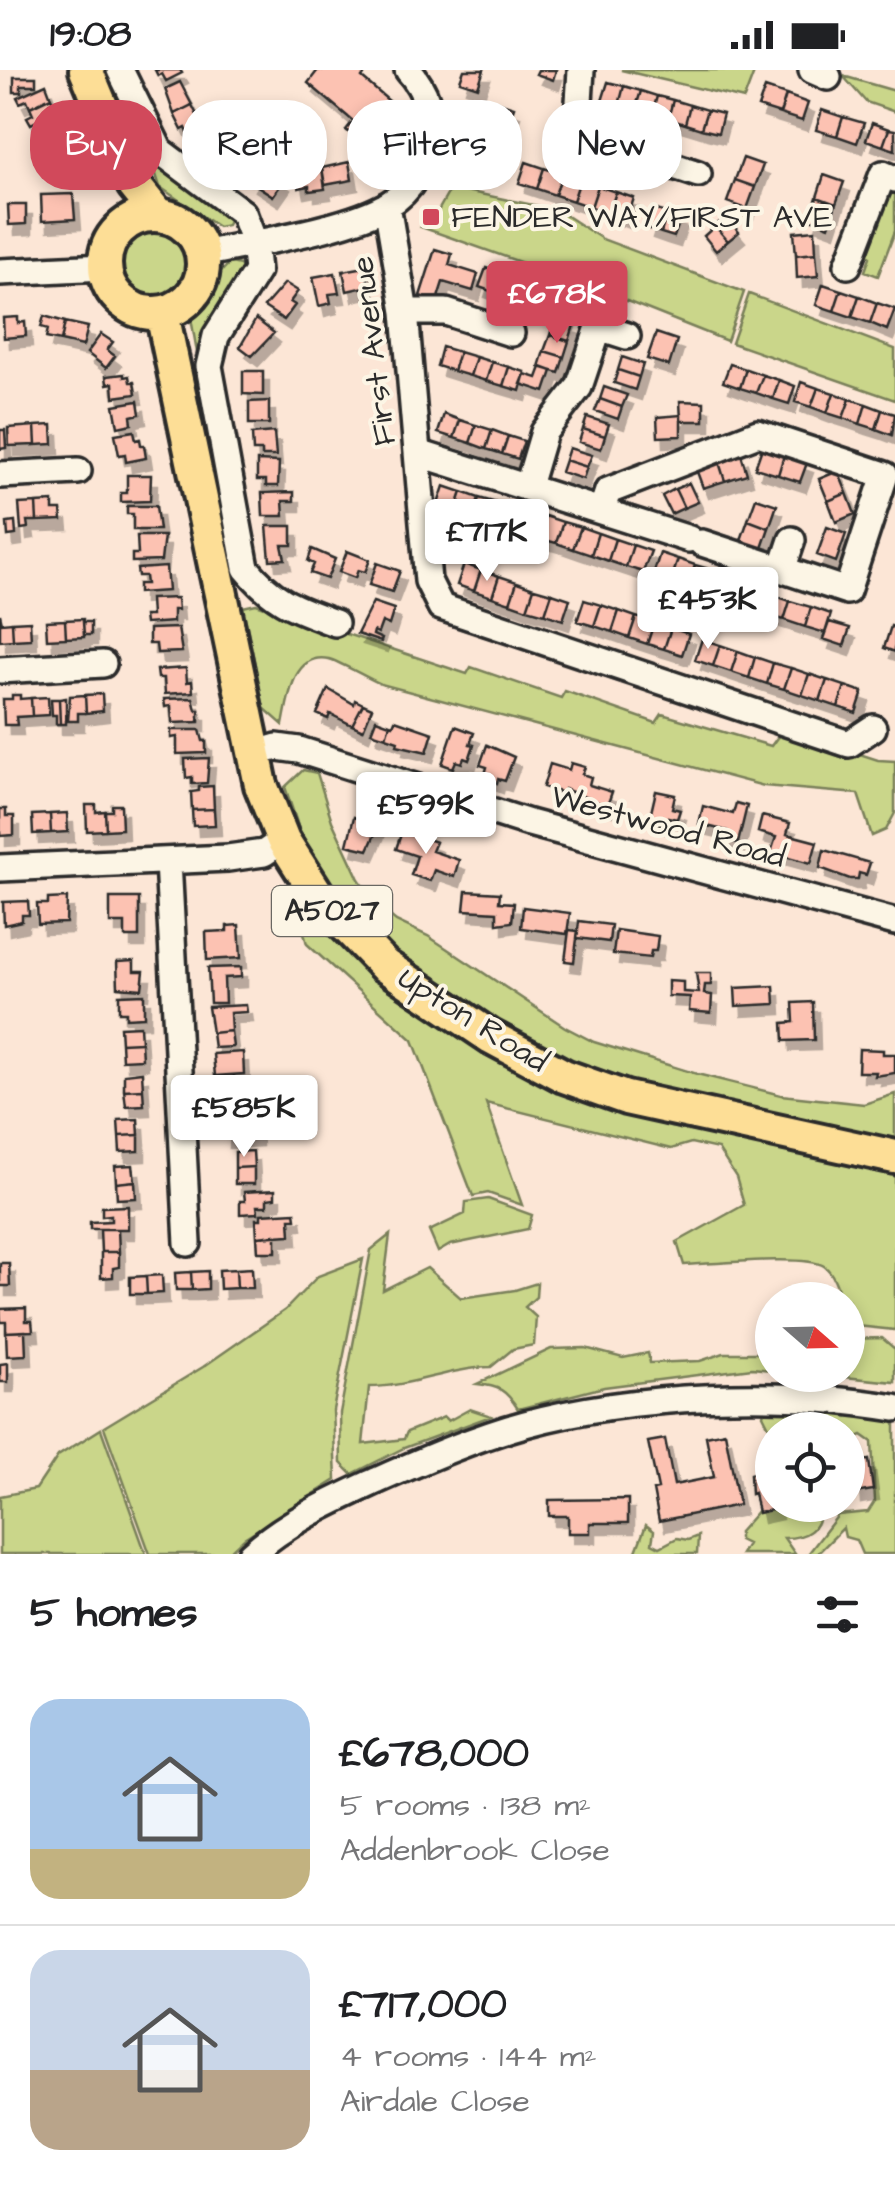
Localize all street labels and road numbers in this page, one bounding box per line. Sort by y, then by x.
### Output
street label: First Avenue [340,254,408,448]
street label: Westwood Road [546,774,790,880]
road number: A5027 [272,886,392,936]
street label: Upton Road [389,956,557,1084]

